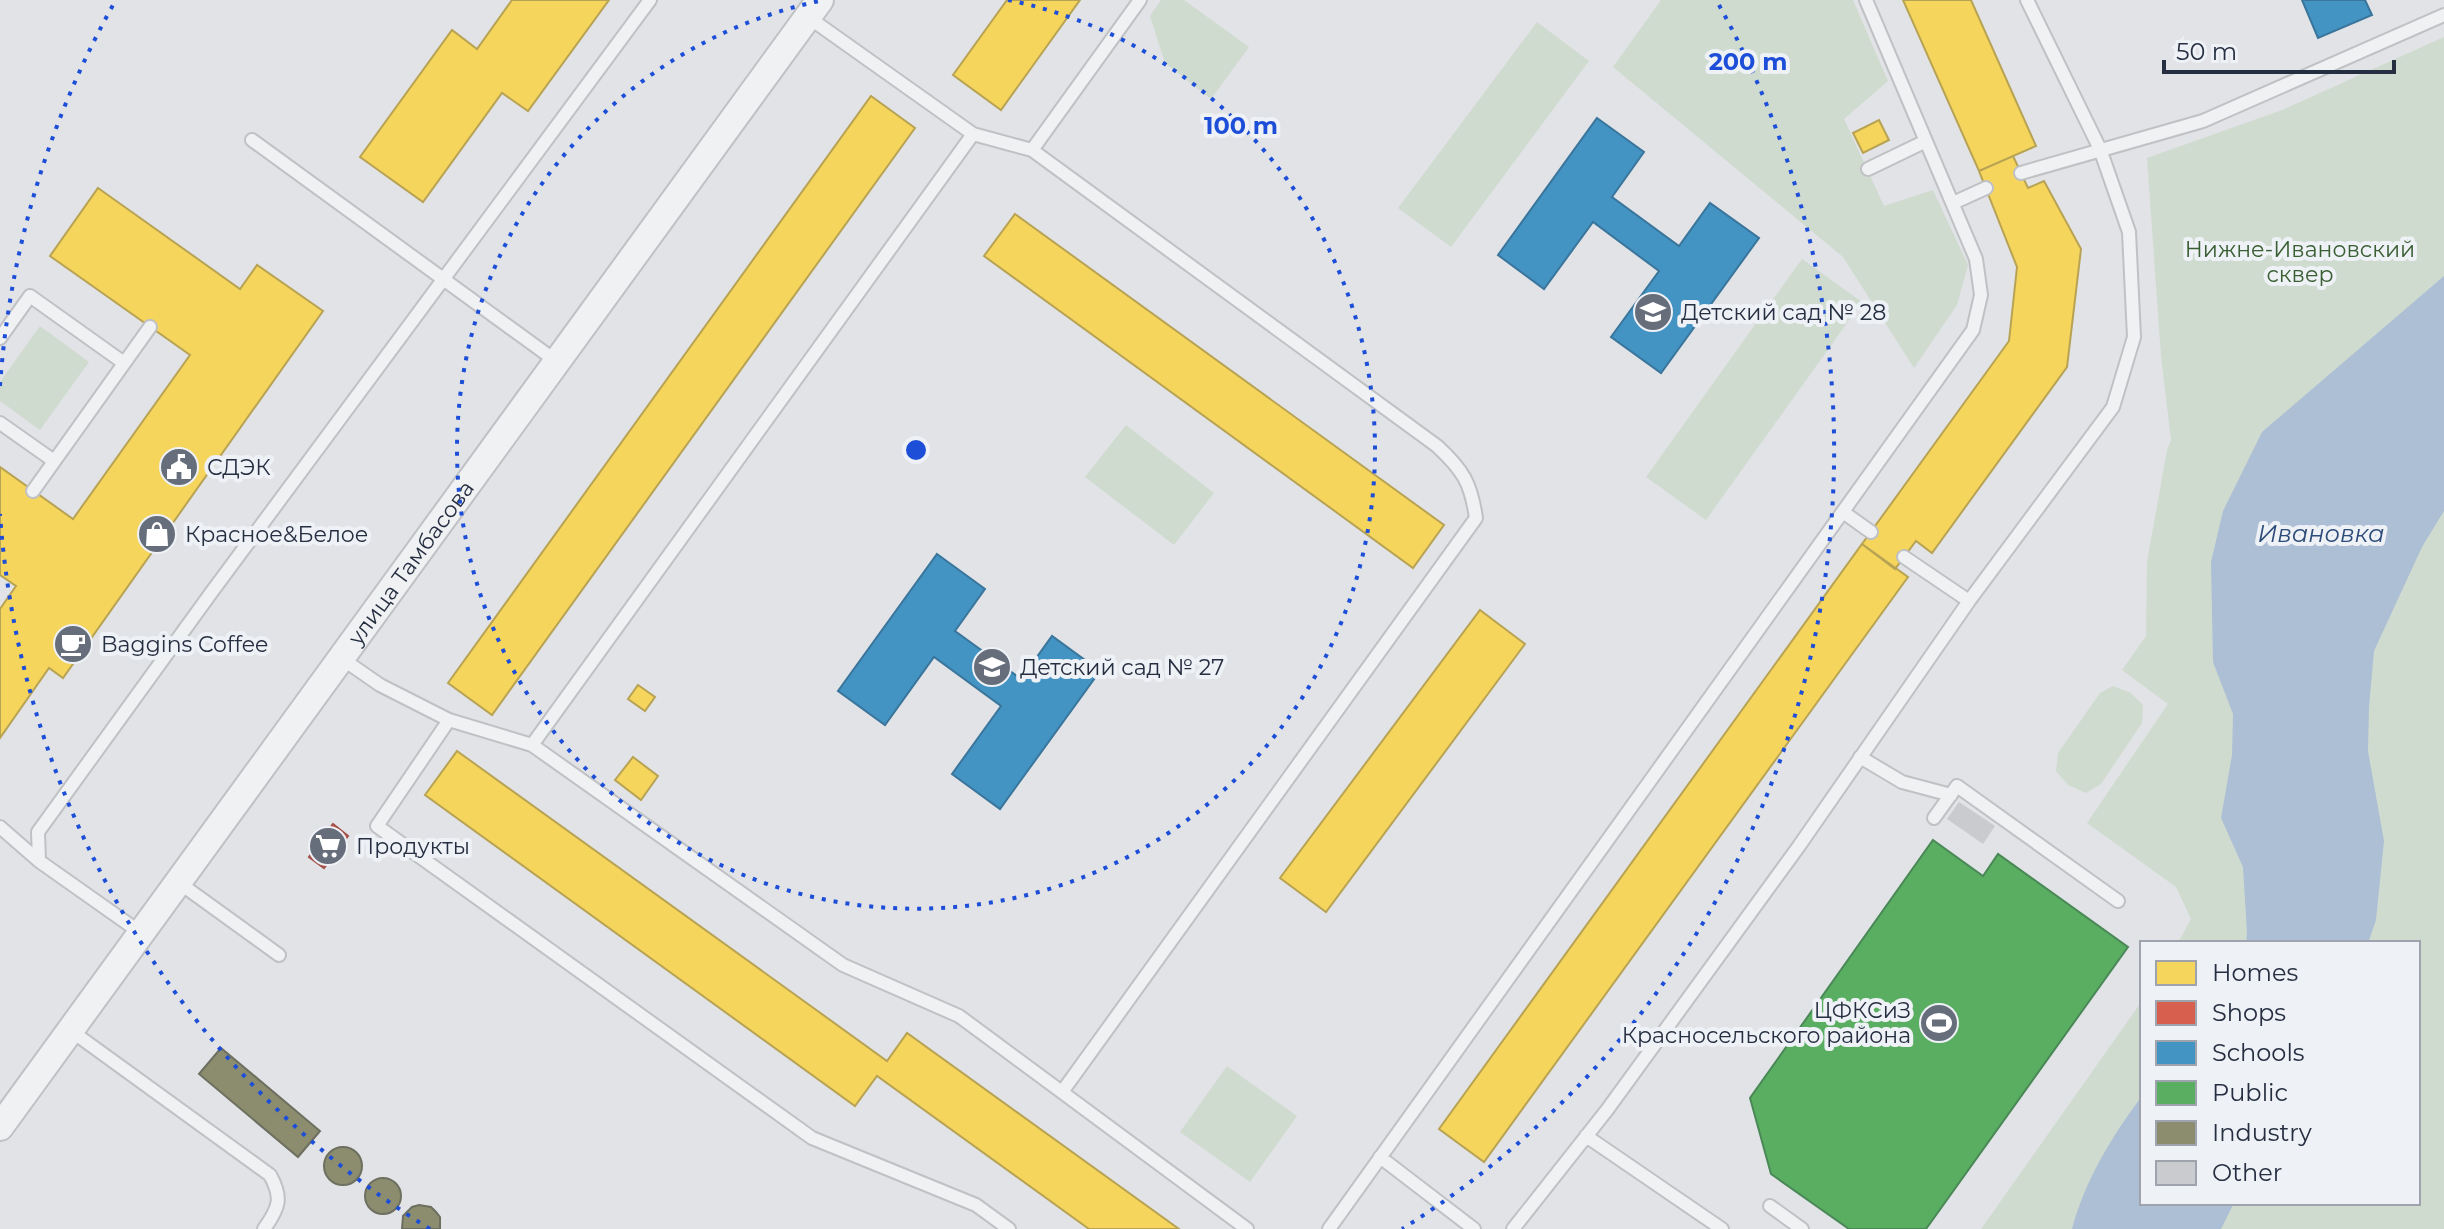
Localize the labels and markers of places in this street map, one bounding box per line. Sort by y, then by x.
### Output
school or university icon: Детский сад № 28 [1632,291,1674,333]
place label: Детский сад № 28 [1681,299,1886,326]
centre of rings [902,436,930,464]
public building icon: СДЭК [158,446,200,488]
place label: СДЭК [207,454,271,481]
shop icon: Красное&Белое [136,513,178,555]
place label: Красное&Белое [185,521,368,548]
cafe icon: Baggins Coffee [52,623,94,665]
place label: Baggins Coffee [101,631,268,658]
school or university icon: Детский сад № 27 [971,646,1013,688]
place label: Детский сад № 27 [1020,654,1224,681]
supermarket icon: Продукты [307,825,349,867]
place label: Продукты [356,833,470,860]
place label: ЦФКСиЗ Красносельского района [1622,997,1911,1049]
sports icon: ЦФКСиЗ Красносельского района [1918,1002,1960,1044]

